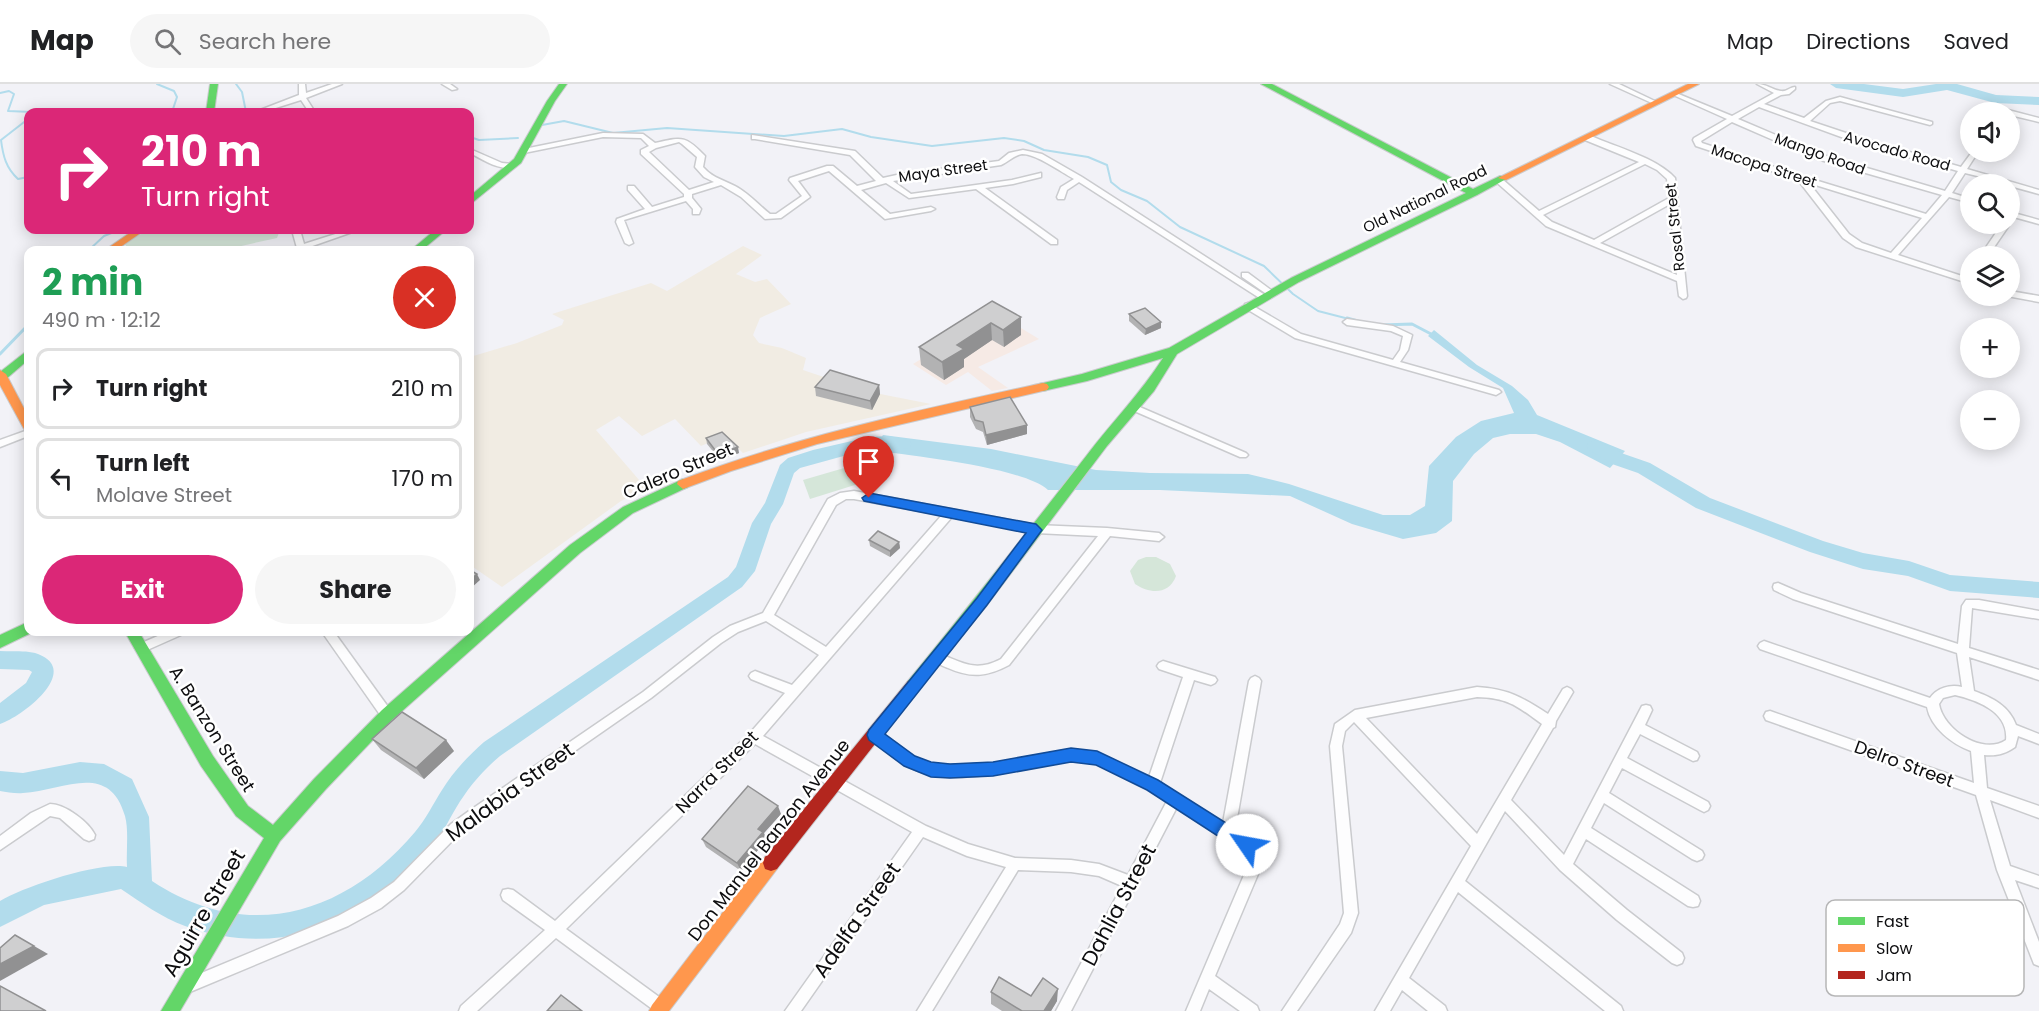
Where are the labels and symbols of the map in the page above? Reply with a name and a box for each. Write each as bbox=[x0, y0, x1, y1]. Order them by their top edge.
street label: Avocado Road bbox=[1841, 125, 1953, 176]
street label: Mango Road bbox=[1772, 127, 1869, 180]
street label: Macopa Street bbox=[1709, 139, 1820, 193]
street label: Maya Street bbox=[897, 154, 989, 187]
street label: Old National Road bbox=[1359, 159, 1490, 238]
street label: Rosal Street bbox=[1659, 182, 1690, 272]
street label: Calero Street bbox=[619, 436, 737, 505]
pin bbox=[843, 436, 894, 498]
street label: A. Banzon Street bbox=[164, 661, 261, 796]
street label: Narra Street bbox=[670, 725, 764, 819]
street label: Don Manuel Banzon Avenue bbox=[682, 733, 855, 946]
street label: Delro Street bbox=[1851, 734, 1957, 793]
street label: Malabia Street bbox=[440, 735, 580, 848]
position arrow bbox=[1215, 813, 1279, 877]
street label: Dahlia Street bbox=[1074, 839, 1163, 971]
street label: Aguirre Street bbox=[155, 844, 252, 982]
street label: Adelfa Street bbox=[806, 856, 907, 983]
legend bbox=[1826, 900, 2024, 996]
text: Fast bbox=[1876, 910, 1909, 933]
text: Slow bbox=[1876, 937, 1913, 960]
text: Jam bbox=[1876, 964, 1912, 987]

